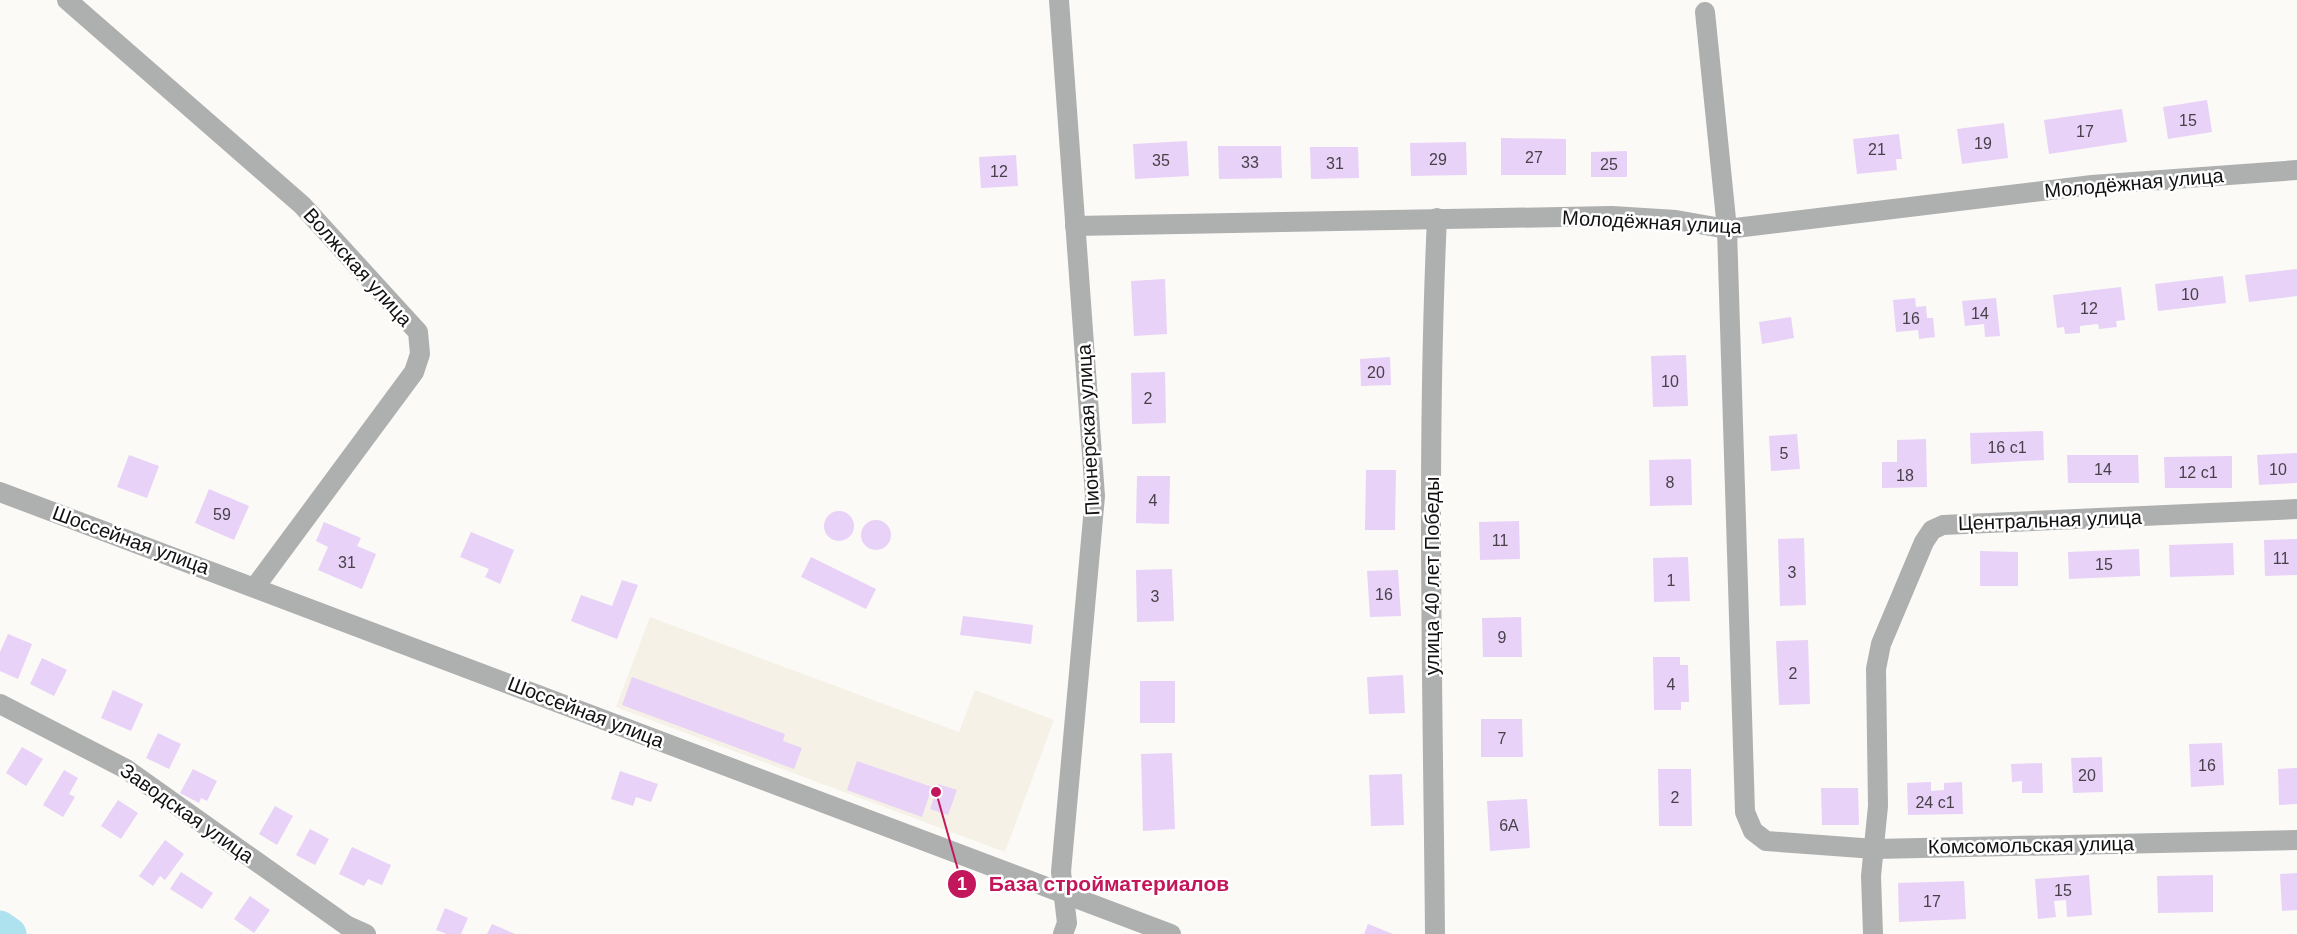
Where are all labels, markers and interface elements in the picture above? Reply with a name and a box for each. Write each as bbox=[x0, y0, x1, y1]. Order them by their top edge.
house number: 15 bbox=[2179, 112, 2197, 129]
house number: 17 bbox=[2076, 123, 2094, 140]
house number: 19 bbox=[1974, 135, 1992, 152]
house number: 21 bbox=[1868, 141, 1886, 158]
house number: 27 bbox=[1525, 149, 1543, 166]
house number: 29 bbox=[1429, 151, 1447, 168]
house number: 35 bbox=[1152, 152, 1170, 169]
house number: 33 bbox=[1241, 154, 1259, 171]
house number: 31 bbox=[1326, 155, 1344, 172]
house number: 25 bbox=[1600, 156, 1618, 173]
house number: 12 bbox=[990, 163, 1008, 180]
street label: Молодёжная улица bbox=[2043, 164, 2225, 202]
street label: Волжская улица bbox=[299, 204, 417, 331]
street label: Молодёжная улица bbox=[1562, 206, 1743, 238]
house number: 10 bbox=[2181, 286, 2199, 303]
house number: 12 bbox=[2080, 300, 2098, 317]
house number: 14 bbox=[1971, 305, 1989, 322]
house number: 16 bbox=[1902, 310, 1920, 327]
street label: Пионерская улица bbox=[1072, 343, 1103, 516]
house number: 20 bbox=[1367, 364, 1385, 381]
house number: 10 bbox=[1661, 373, 1679, 390]
house number: 2 bbox=[1144, 390, 1153, 407]
house number: 16 с1 bbox=[1987, 439, 2027, 456]
house number: 5 bbox=[1780, 445, 1789, 462]
house number: 14 bbox=[2094, 461, 2112, 478]
house number: 10 bbox=[2269, 461, 2287, 478]
house number: 12 с1 bbox=[2178, 464, 2218, 481]
house number: 18 bbox=[1896, 467, 1914, 484]
house number: 8 bbox=[1666, 474, 1675, 491]
street label: улица 40 лет Победы bbox=[1421, 477, 1443, 675]
house number: 4 bbox=[1149, 492, 1158, 509]
street label: Шоссейная улица bbox=[50, 501, 213, 579]
house number: 59 bbox=[213, 506, 231, 523]
street label: Центральная улица bbox=[1958, 506, 2143, 534]
house number: 11 bbox=[1492, 532, 1508, 549]
house number: 11 bbox=[2273, 550, 2289, 567]
house number: 31 bbox=[338, 554, 356, 571]
house number: 15 bbox=[2095, 556, 2113, 573]
house number: 3 bbox=[1788, 564, 1797, 581]
house number: 1 bbox=[1667, 572, 1676, 589]
house number: 16 bbox=[1375, 586, 1393, 603]
house number: 3 bbox=[1151, 588, 1160, 605]
house number: 9 bbox=[1498, 629, 1507, 646]
house number: 2 bbox=[1789, 665, 1798, 682]
street label: Шоссейная улица bbox=[505, 672, 668, 752]
house number: 4 bbox=[1667, 676, 1676, 693]
house number: 7 bbox=[1498, 730, 1507, 747]
house number: 16 bbox=[2198, 757, 2216, 774]
street label: Заводская улица bbox=[116, 759, 259, 868]
house number: 20 bbox=[2078, 767, 2096, 784]
house number: 2 bbox=[1671, 789, 1680, 806]
house number: 24 с1 bbox=[1915, 794, 1955, 811]
house number: 6А bbox=[1499, 817, 1519, 834]
street label: Комсомольская улица bbox=[1928, 832, 2135, 858]
callout: База стройматериалов bbox=[947, 864, 1241, 903]
text: База стройматериалов bbox=[989, 872, 1229, 895]
text: 1 bbox=[957, 874, 967, 894]
house number: 15 bbox=[2054, 882, 2072, 899]
house number: 17 bbox=[1923, 893, 1941, 910]

